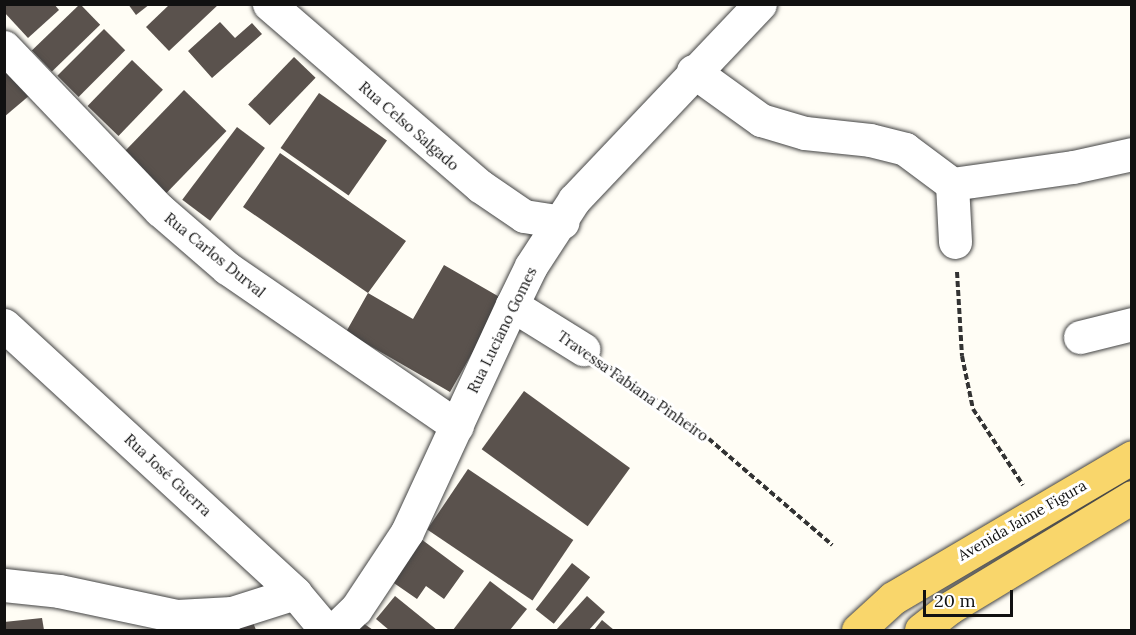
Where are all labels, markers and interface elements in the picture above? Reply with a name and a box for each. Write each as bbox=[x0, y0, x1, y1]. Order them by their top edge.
street label: Rua Celso Salgado bbox=[355, 78, 463, 174]
street label: Rua Carlos Durval bbox=[161, 209, 269, 301]
street label: Rua Luciano Gomes bbox=[464, 264, 540, 396]
street label: Travessa Fabiana Pinheiro bbox=[554, 327, 712, 445]
street label: Rua José Guerra bbox=[121, 430, 215, 520]
street label: Avenida Jaime Figura bbox=[955, 476, 1089, 564]
scale bar bbox=[926, 578, 1016, 616]
text: 20 m bbox=[934, 589, 976, 612]

